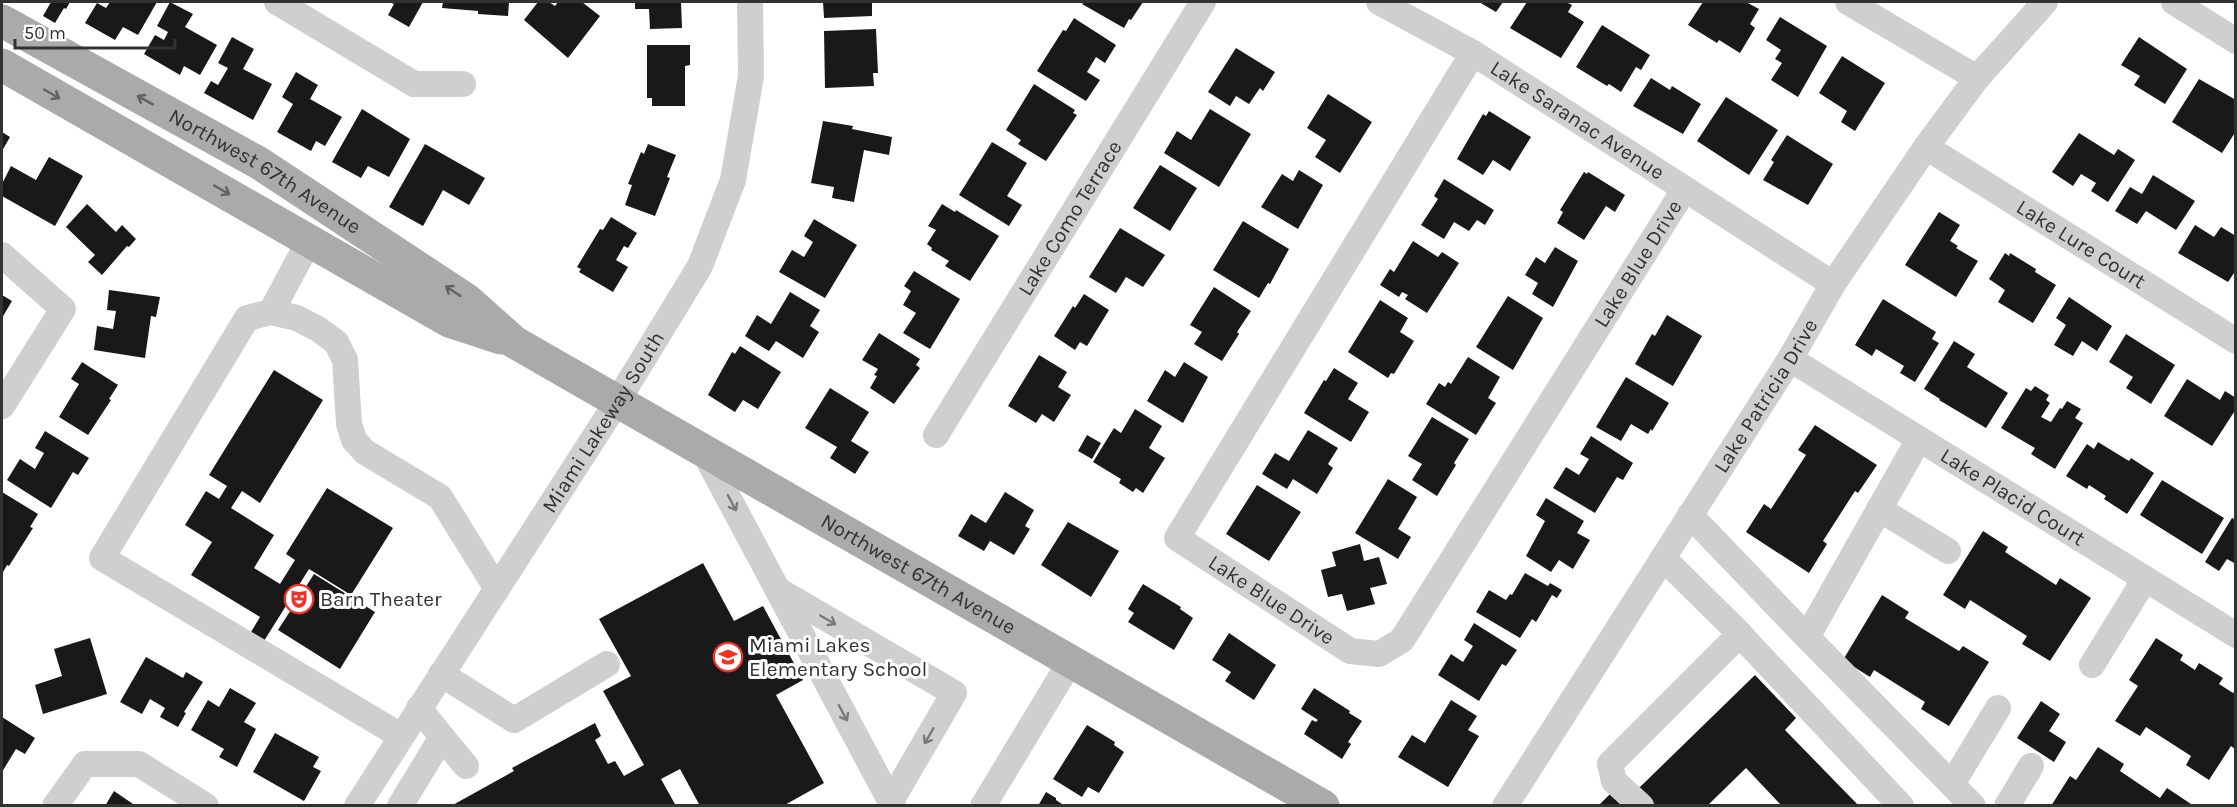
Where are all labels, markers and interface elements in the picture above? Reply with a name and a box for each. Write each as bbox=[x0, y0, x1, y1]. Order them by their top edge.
scale bar bbox=[15, 12, 176, 50]
text: 50 m bbox=[24, 22, 66, 44]
street label: Lake Saranac Avenue bbox=[1486, 55, 1669, 185]
one-way arrow bbox=[43, 89, 61, 100]
one-way arrow bbox=[137, 94, 154, 106]
street label: Northwest 67th Avenue bbox=[165, 104, 366, 239]
street label: Lake Como Terrace bbox=[1013, 136, 1127, 300]
one-way arrow bbox=[213, 185, 230, 197]
street label: Lake Lure Court bbox=[2012, 195, 2150, 293]
street label: Lake Blue Drive bbox=[1589, 196, 1687, 332]
one-way arrow bbox=[445, 285, 462, 297]
street label: Lake Patricia Drive bbox=[1709, 315, 1822, 477]
street label: Miami Lakeway South bbox=[537, 327, 669, 517]
street label: Lake Placid Court bbox=[1936, 443, 2089, 551]
one-way arrow bbox=[727, 494, 738, 512]
street label: Northwest 67th Avenue bbox=[817, 509, 1020, 639]
street label: Lake Blue Drive bbox=[1204, 550, 1339, 650]
theatre icon: Barn Theater bbox=[283, 583, 315, 615]
place label: Barn Theater bbox=[320, 587, 442, 611]
one-way arrow bbox=[819, 614, 836, 626]
place label: Miami Lakes Elementary School bbox=[749, 633, 927, 681]
school or university icon: Miami Lakes Elementary School bbox=[712, 641, 744, 673]
one-way arrow bbox=[838, 703, 849, 721]
one-way arrow bbox=[923, 726, 934, 744]

